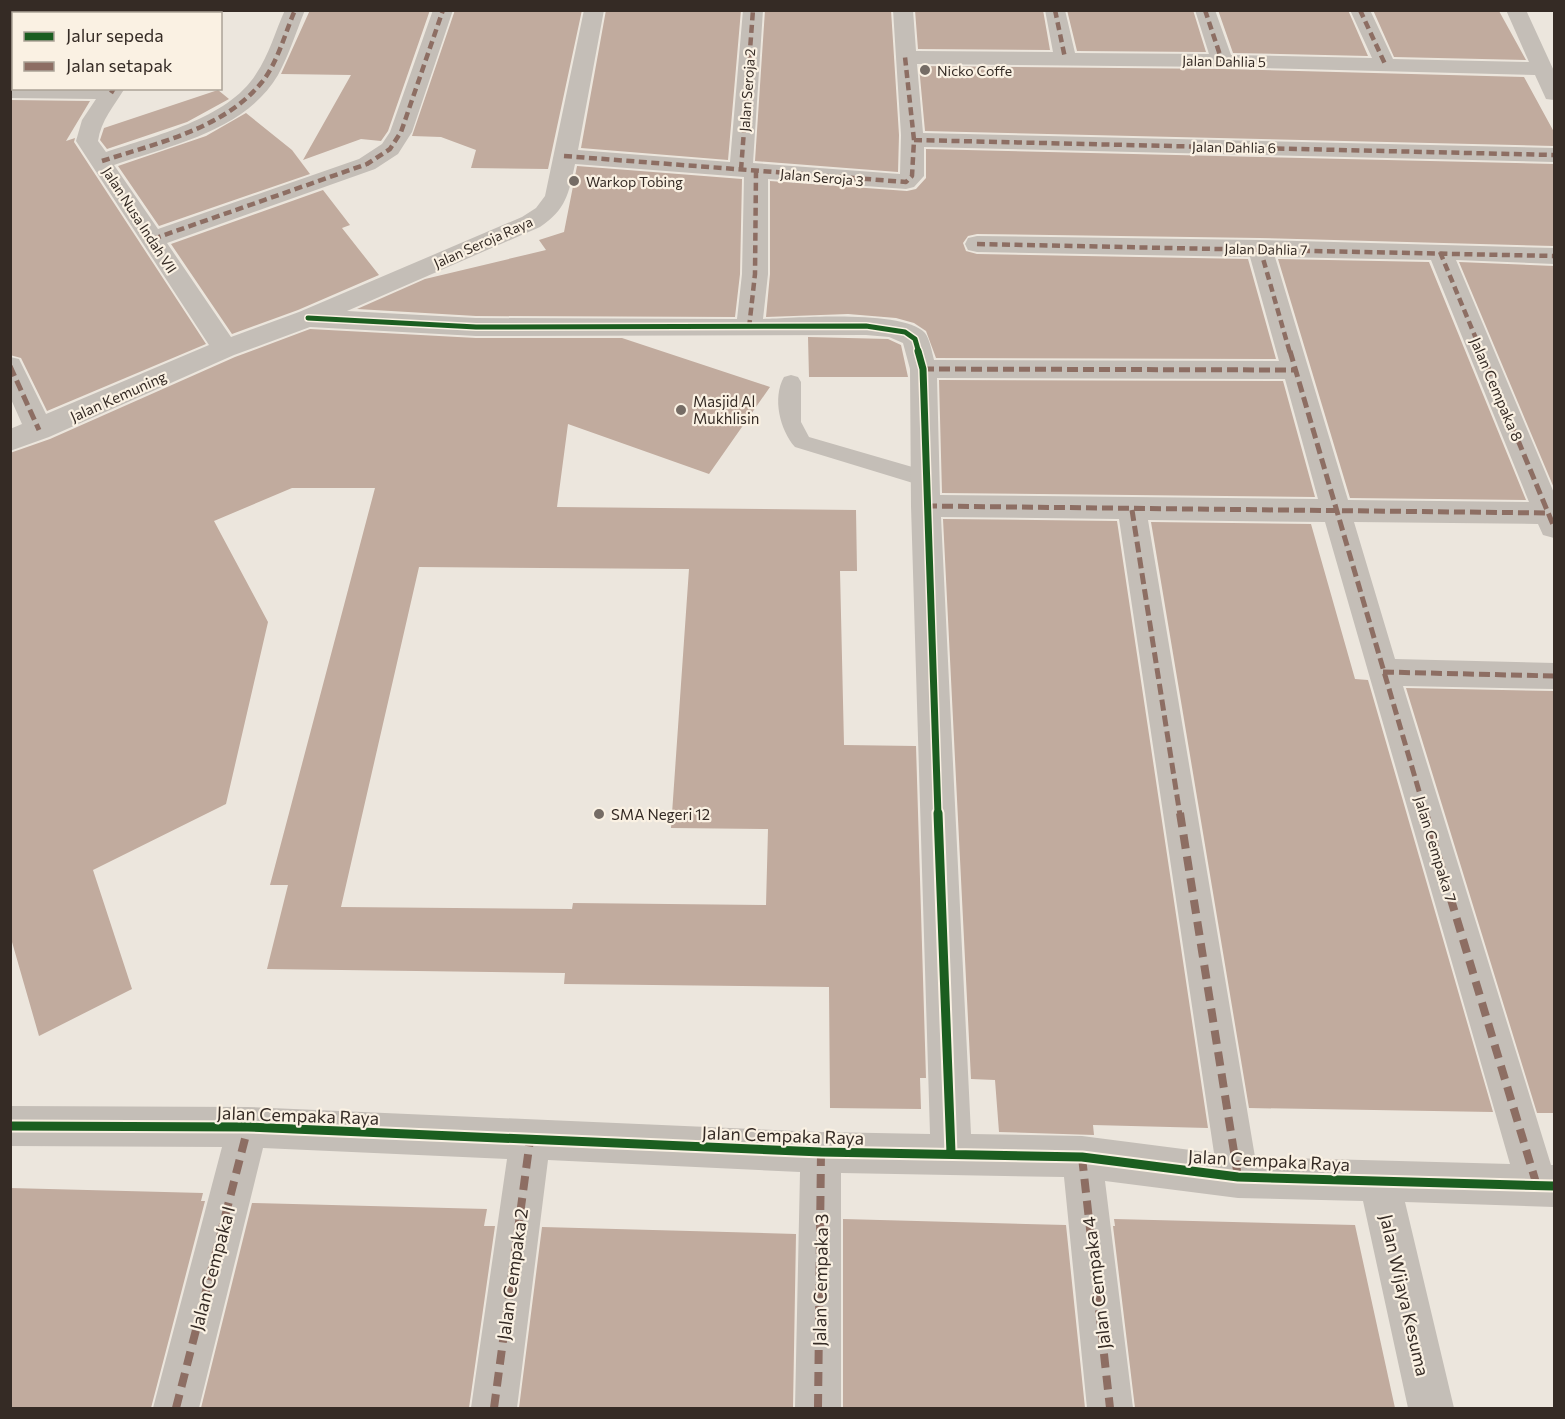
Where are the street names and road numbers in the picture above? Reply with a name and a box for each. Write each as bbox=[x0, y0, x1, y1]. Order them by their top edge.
street label: Jalan Seroja 2 bbox=[736, 47, 758, 132]
street label: Jalan Dahlia 5 bbox=[1182, 52, 1266, 70]
street label: Jalan Dahlia 6 bbox=[1192, 138, 1276, 156]
street label: Jalan Nusa Indah VII bbox=[99, 164, 181, 276]
street label: Jalan Seroja 3 bbox=[779, 165, 865, 189]
street label: Jalan Seroja Raya bbox=[431, 213, 535, 271]
street label: Jalan Dahlia 7 bbox=[1224, 240, 1308, 258]
street label: Jalan Cempaka 8 bbox=[1467, 334, 1527, 444]
street label: Jalan Kemuning bbox=[67, 367, 169, 425]
street label: Jalan Cempaka 7 bbox=[1411, 794, 1461, 904]
street label: Jalan Cempaka Raya bbox=[216, 1101, 380, 1129]
street label: Jalan Cempaka Raya bbox=[701, 1121, 865, 1149]
street label: Jalan Cempaka Raya bbox=[1187, 1145, 1351, 1175]
street label: Jalan Cempaka I bbox=[185, 1204, 239, 1332]
street label: Jalan Cempaka 2 bbox=[492, 1207, 532, 1341]
street label: Jalan Wijaya Kesuma bbox=[1376, 1212, 1434, 1378]
street label: Jalan Cempaka 3 bbox=[808, 1213, 832, 1347]
street label: Jalan Cempaka 4 bbox=[1077, 1215, 1115, 1351]

